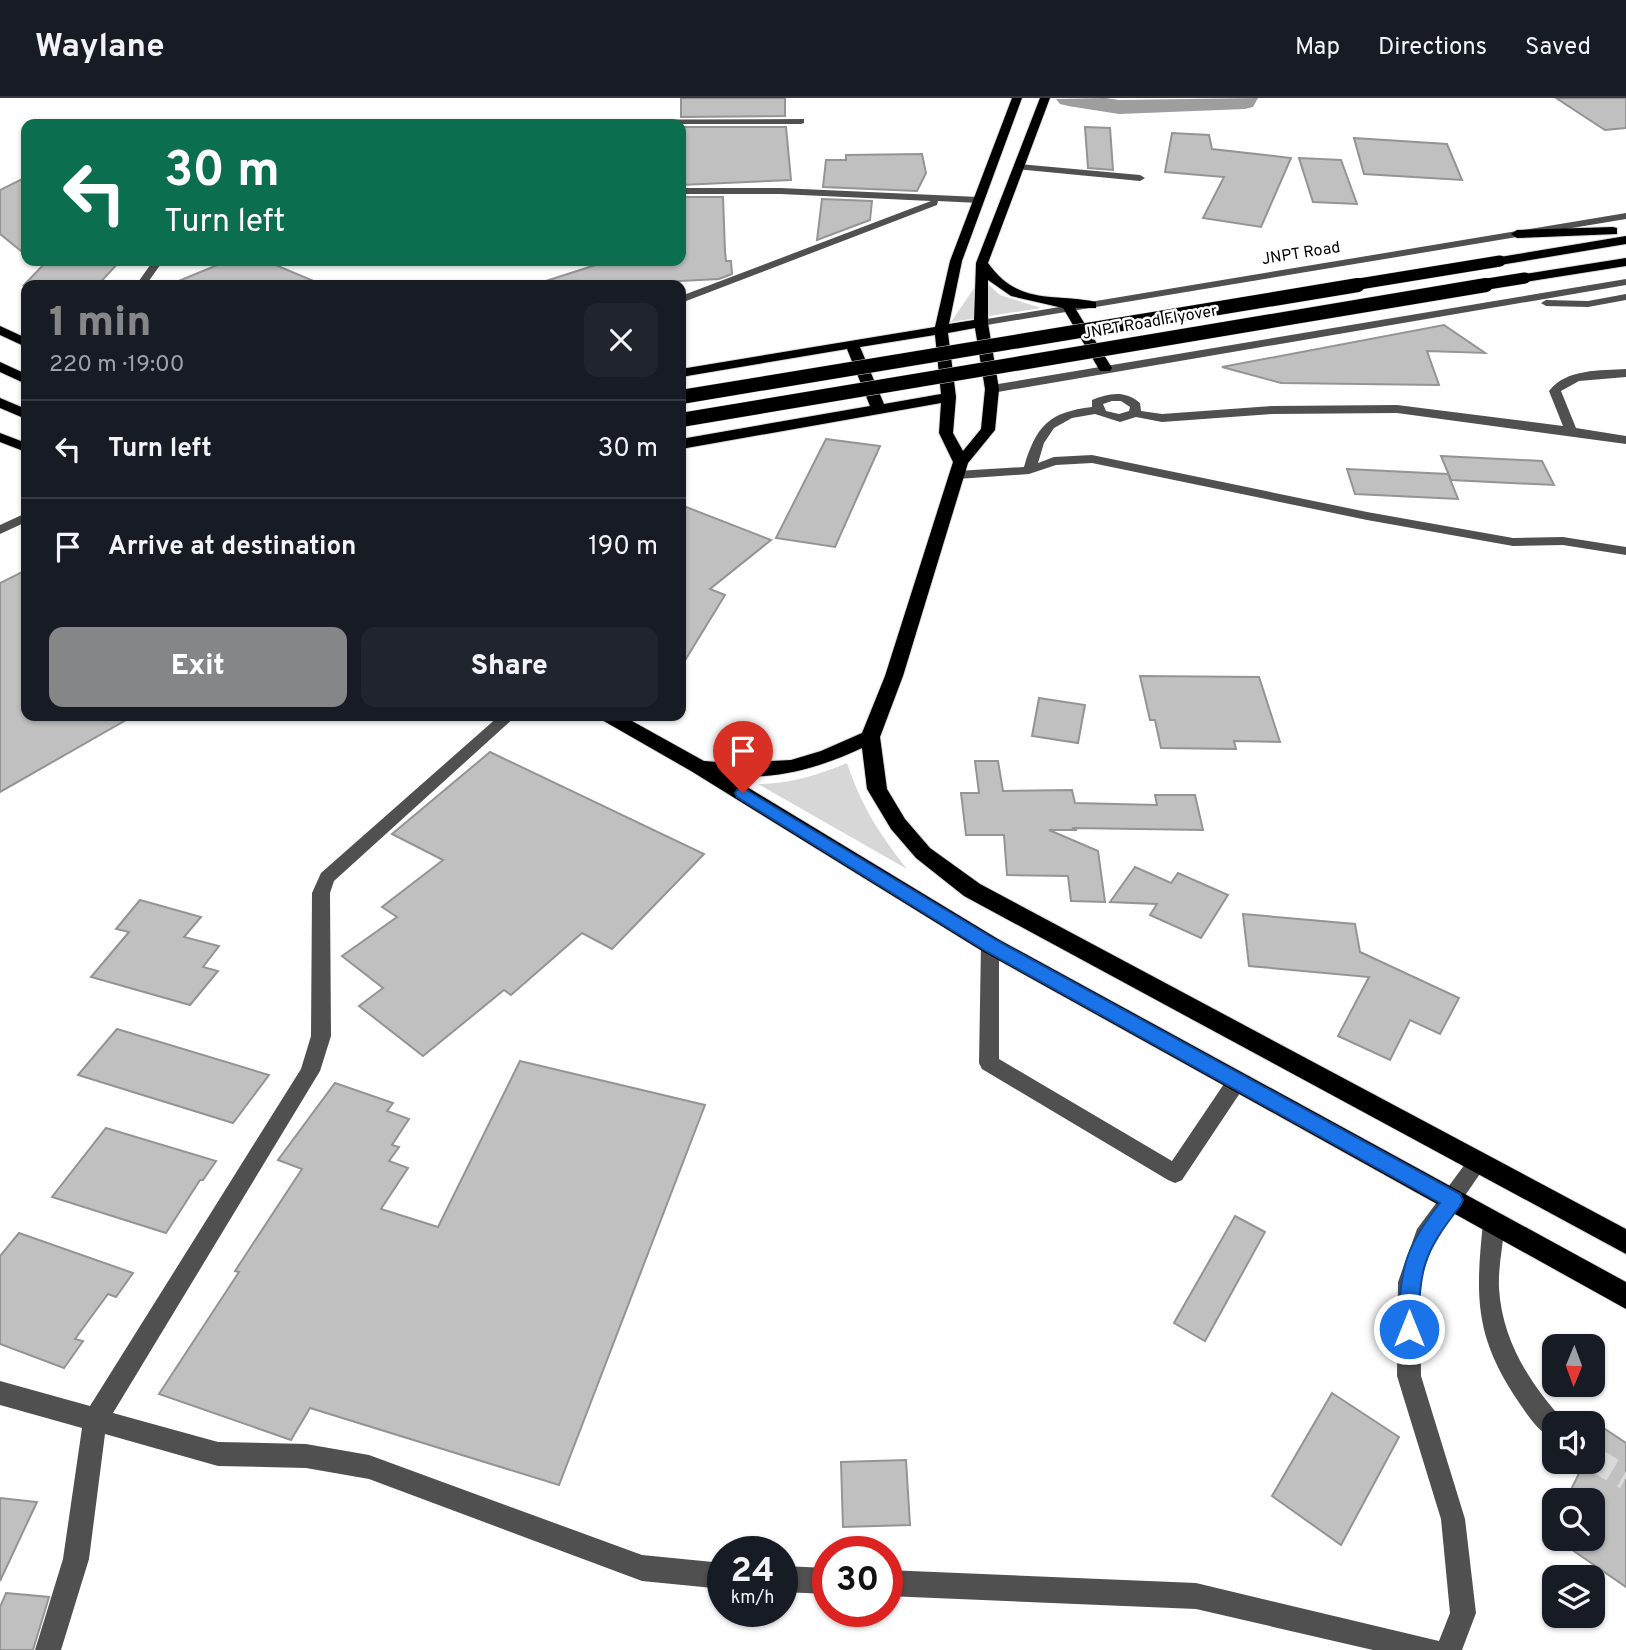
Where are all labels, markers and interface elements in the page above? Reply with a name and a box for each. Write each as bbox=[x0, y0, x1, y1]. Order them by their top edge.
text: Waylane bbox=[35, 27, 165, 69]
text: Map bbox=[1295, 33, 1340, 63]
text: Directions bbox=[1378, 33, 1487, 63]
text: Saved bbox=[1525, 33, 1591, 63]
text: 30 m bbox=[164, 142, 280, 204]
icon: left bbox=[49, 147, 140, 238]
text: Turn left bbox=[164, 203, 285, 243]
street label: JNPT Road bbox=[1260, 238, 1342, 270]
text: 1 min bbox=[49, 298, 152, 351]
street label: JNPT Road Flyover bbox=[1081, 301, 1219, 345]
button: close bbox=[584, 303, 658, 377]
text: 220 m · 19:00 bbox=[49, 351, 184, 380]
icon: left bbox=[49, 430, 87, 468]
text: Turn left bbox=[108, 433, 212, 466]
text: 30 m bbox=[598, 433, 658, 466]
icon: arrive bbox=[49, 528, 87, 566]
text: Arrive at destination bbox=[108, 531, 356, 564]
text: 190 m bbox=[588, 531, 658, 564]
button: Exit bbox=[49, 627, 347, 707]
button: Share bbox=[361, 627, 658, 707]
pin bbox=[713, 721, 773, 793]
icon: arrive bbox=[724, 732, 762, 770]
position arrow bbox=[1372, 1292, 1446, 1366]
north arrow bbox=[1542, 1334, 1605, 1396]
map controls bbox=[1542, 1334, 1605, 1628]
button: sound bbox=[1542, 1411, 1605, 1474]
button: search bbox=[1542, 1488, 1605, 1551]
speed limit sign: 30 bbox=[812, 1536, 903, 1627]
text: 24 bbox=[731, 1550, 774, 1594]
button: layers bbox=[1542, 1565, 1605, 1628]
text: km/h bbox=[731, 1587, 774, 1610]

